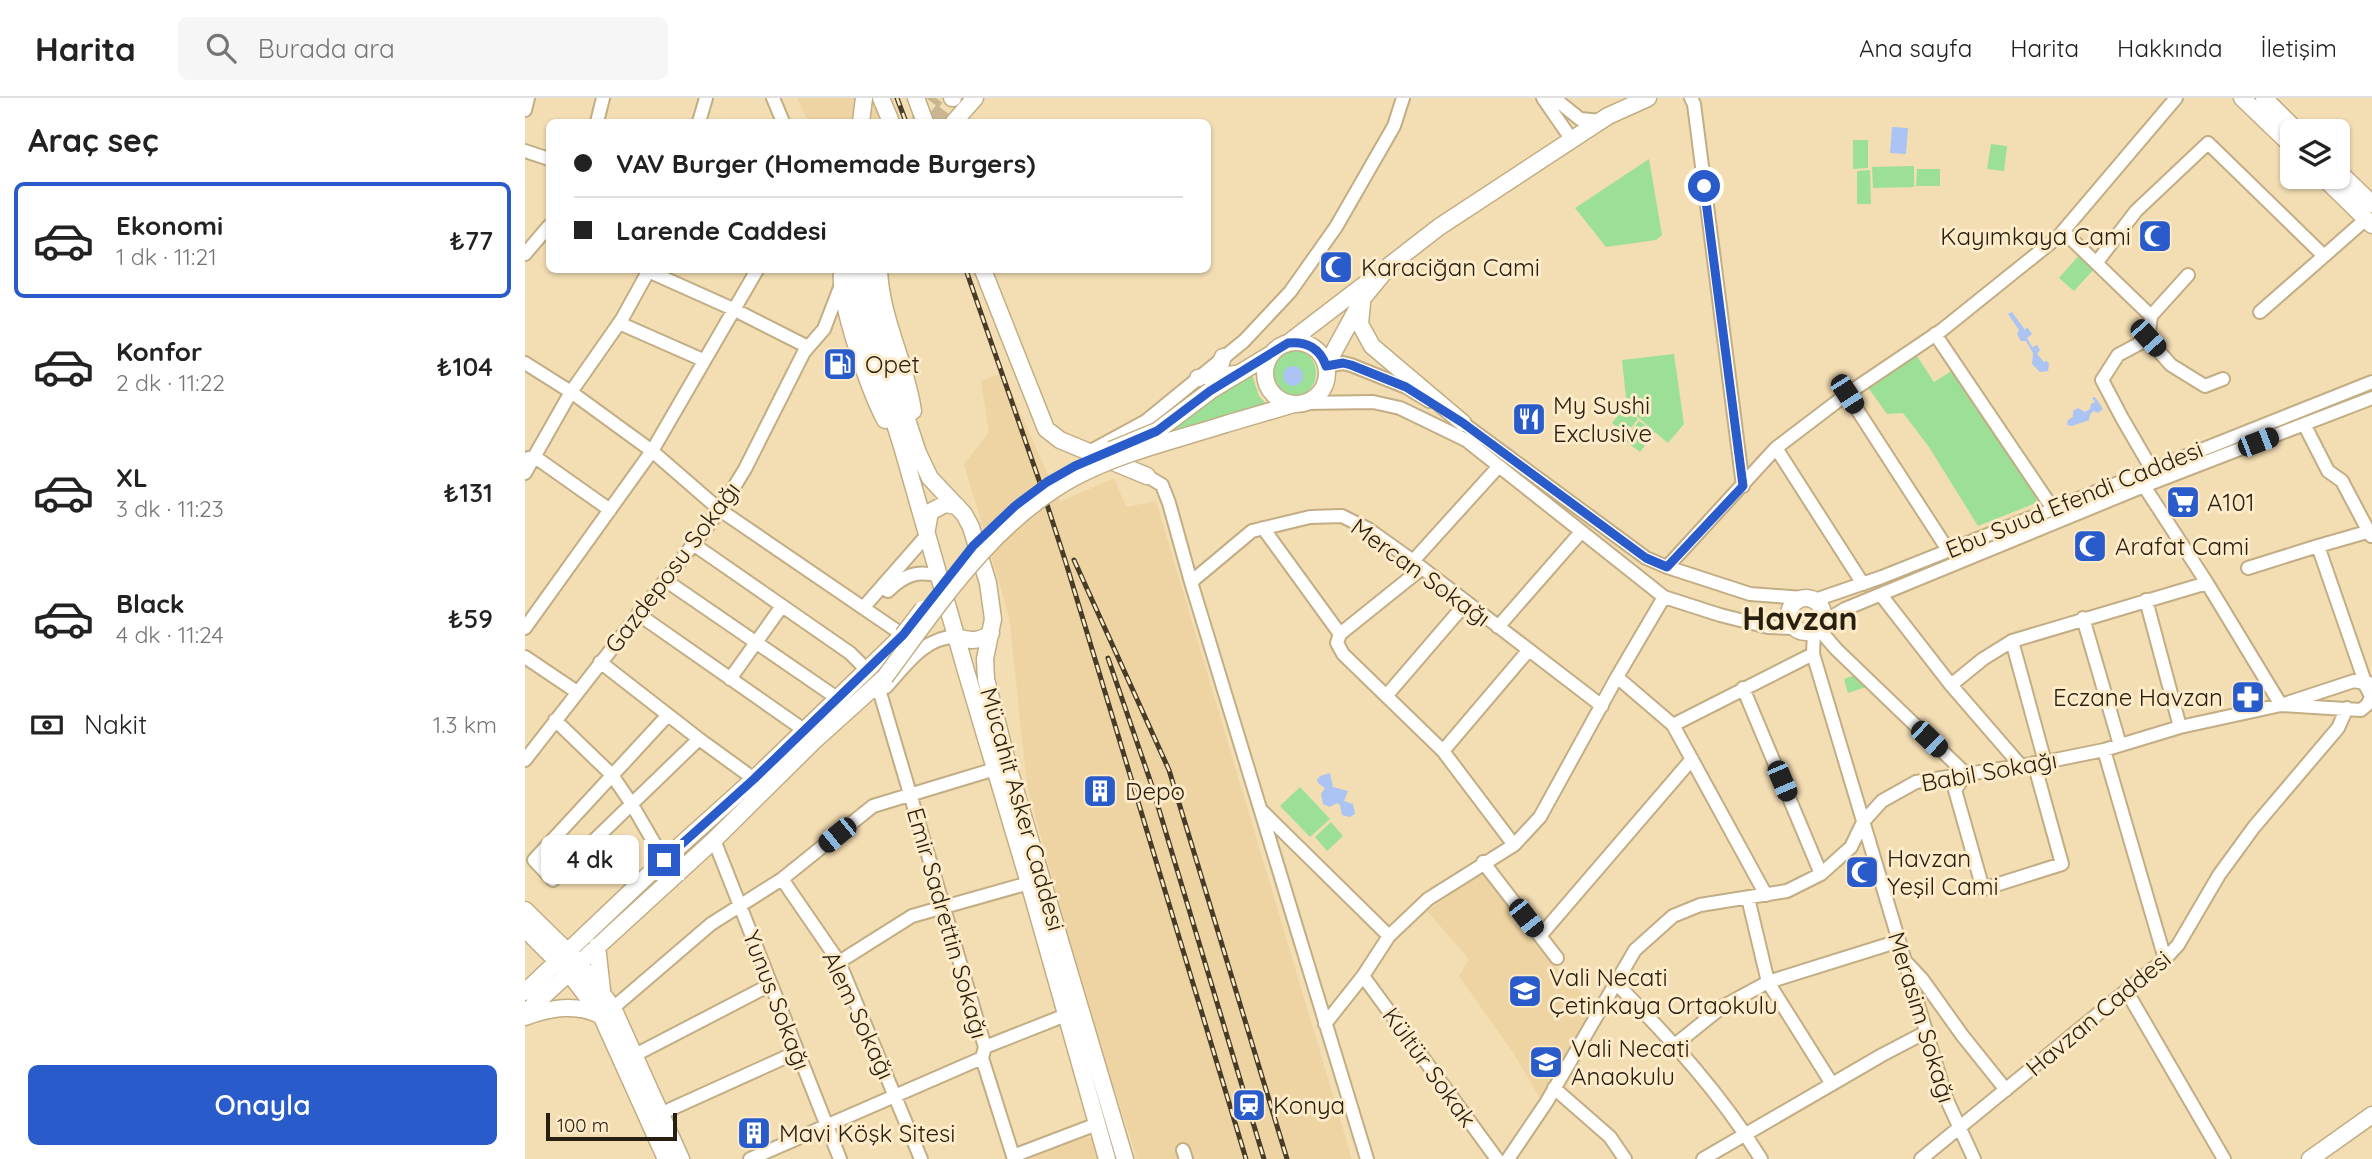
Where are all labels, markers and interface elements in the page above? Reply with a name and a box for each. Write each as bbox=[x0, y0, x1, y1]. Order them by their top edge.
search box bbox=[178, 17, 668, 80]
text: Harita bbox=[35, 28, 136, 69]
icon: search bbox=[202, 29, 240, 67]
text: Burada ara bbox=[258, 32, 395, 65]
text: Ana sayfa bbox=[1859, 33, 1972, 63]
text: Harita bbox=[2010, 33, 2079, 63]
text: Hakkında bbox=[2117, 33, 2223, 63]
text: İletişim bbox=[2261, 33, 2337, 63]
map controls bbox=[2280, 119, 2350, 189]
button: layers bbox=[2280, 119, 2350, 189]
text: Araç seç bbox=[28, 120, 159, 160]
text: VAV Burger (Homemade Burgers) bbox=[616, 147, 1035, 180]
route start bbox=[1688, 170, 1720, 202]
icon: car bbox=[32, 209, 95, 272]
text: Ekonomi bbox=[116, 209, 223, 242]
text: Larende Caddesi bbox=[616, 214, 827, 247]
mosque icon: Kayımkaya Cami bbox=[2136, 217, 2174, 255]
place label: Kayımkaya Cami bbox=[1940, 221, 2131, 251]
text: ₺77 bbox=[449, 224, 493, 257]
text: 1 dk · 11:21 bbox=[116, 242, 217, 271]
mosque icon: Karaciğan Cami bbox=[1317, 248, 1355, 286]
place label: Karaciğan Cami bbox=[1361, 252, 1540, 282]
car bbox=[2127, 315, 2170, 361]
icon: car bbox=[32, 335, 95, 398]
text: Konfor bbox=[116, 335, 202, 368]
fuel station icon: Opet bbox=[821, 345, 859, 383]
place label: Opet bbox=[865, 349, 920, 379]
text: ₺104 bbox=[437, 350, 493, 383]
text: 2 dk · 11:22 bbox=[116, 368, 225, 397]
car bbox=[1827, 371, 1868, 417]
place label: My Sushi Exclusive bbox=[1553, 390, 1652, 448]
restaurant icon: My Sushi Exclusive bbox=[1510, 400, 1548, 438]
car bbox=[2235, 425, 2282, 459]
street label: Ebu Suud Efendi Caddesi bbox=[1941, 434, 2207, 564]
icon: car bbox=[32, 461, 95, 524]
text: XL bbox=[116, 461, 148, 494]
street label: Gazdeposu Sokağı bbox=[598, 475, 746, 659]
text: ₺131 bbox=[443, 476, 493, 509]
supermarket icon: A101 bbox=[2164, 483, 2202, 521]
place label: A101 bbox=[2207, 487, 2255, 517]
text: 3 dk · 11:23 bbox=[116, 494, 224, 523]
street label: Mercan Sokağı bbox=[1345, 511, 1497, 633]
mosque icon: Arafat Cami bbox=[2071, 527, 2109, 565]
place label: Arafat Cami bbox=[2115, 531, 2249, 561]
icon: car bbox=[32, 587, 95, 650]
text: Black bbox=[116, 587, 185, 620]
district label: Havzan bbox=[1742, 598, 1858, 638]
text: ₺59 bbox=[448, 602, 493, 635]
text: 4 dk · 11:24 bbox=[116, 620, 224, 649]
pharmacy icon: Eczane Havzan bbox=[2229, 678, 2267, 716]
place label: Eczane Havzan bbox=[2053, 682, 2223, 712]
street label: Mücahit Asker Caddesi bbox=[974, 684, 1072, 934]
icon: cash bbox=[28, 706, 66, 744]
text: Nakit bbox=[84, 708, 147, 741]
text: 1.3 km bbox=[433, 710, 497, 739]
car bbox=[1907, 717, 1952, 761]
street label: Babil Sokağı bbox=[1919, 744, 2059, 798]
car bbox=[1765, 758, 1800, 804]
building icon: Depo bbox=[1081, 772, 1119, 810]
place label: Depo bbox=[1125, 776, 1185, 806]
street label: Emir Sadrettin Sokağı bbox=[901, 804, 995, 1042]
car bbox=[815, 814, 860, 856]
callout: 4 dk bbox=[542, 836, 639, 884]
place label: Havzan Yeşil Cami bbox=[1887, 843, 1999, 901]
route end bbox=[648, 844, 680, 876]
text: 4 dk bbox=[567, 845, 613, 874]
mosque icon: Havzan Yeşil Cami bbox=[1843, 853, 1881, 891]
car bbox=[1505, 895, 1548, 941]
street label: Yunus Sokağı bbox=[737, 926, 817, 1074]
street label: Merasim Sokağı bbox=[1882, 928, 1962, 1106]
street label: Havzan Caddesi bbox=[2019, 944, 2177, 1082]
street label: Alem Sokağı bbox=[816, 946, 902, 1084]
place label: Vali Necati Çetinkaya Ortaokulu bbox=[1549, 962, 1778, 1020]
school or university icon: Vali Necati Çetinkaya Ortaokulu bbox=[1506, 972, 1544, 1010]
street label: Kültür Sokak bbox=[1377, 1001, 1483, 1133]
place label: Vali Necati Anaokulu bbox=[1571, 1033, 1690, 1091]
school or university icon: Vali Necati Anaokulu bbox=[1527, 1043, 1565, 1081]
button: Onayla bbox=[28, 1065, 497, 1145]
station icon: Konya bbox=[1230, 1086, 1268, 1124]
place label: Konya bbox=[1273, 1090, 1345, 1120]
scale bar bbox=[546, 1110, 677, 1142]
text: 100 m bbox=[557, 1113, 609, 1137]
building icon: Mavi Köşk Sitesi bbox=[735, 1114, 773, 1152]
place label: Mavi Köşk Sitesi bbox=[779, 1118, 955, 1148]

